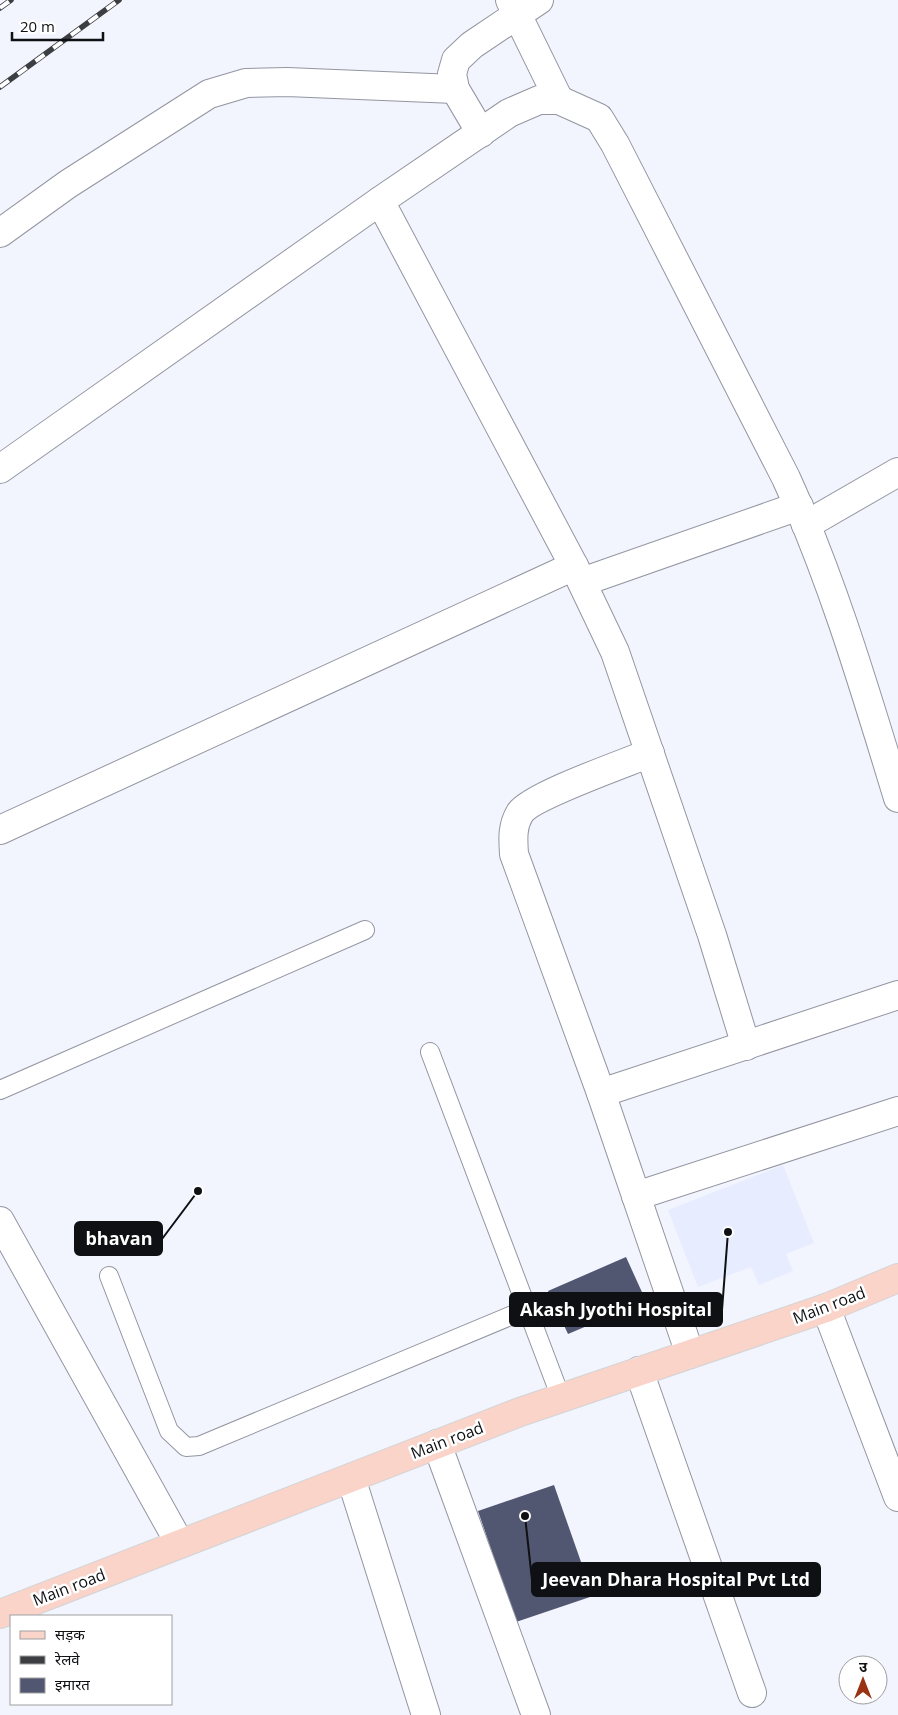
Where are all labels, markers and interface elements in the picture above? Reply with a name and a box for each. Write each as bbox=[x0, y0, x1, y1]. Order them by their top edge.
scale bar bbox=[12, 10, 104, 42]
text: 20 m bbox=[20, 16, 55, 36]
callout: bhavan bbox=[75, 1222, 162, 1255]
text: bhavan bbox=[85, 1226, 153, 1250]
street label: Main road bbox=[790, 1281, 868, 1329]
callout: Akash Jyothi Hospital bbox=[510, 1293, 722, 1326]
text: Akash Jyothi Hospital bbox=[520, 1297, 712, 1321]
street label: Main road bbox=[408, 1416, 486, 1464]
street label: Main road bbox=[30, 1563, 108, 1611]
callout: Jeevan Dhara Hospital Pvt Ltd bbox=[532, 1563, 820, 1596]
text: Jeevan Dhara Hospital Pvt Ltd bbox=[540, 1567, 810, 1591]
legend bbox=[10, 1615, 172, 1705]
text: सड़क bbox=[55, 1624, 85, 1644]
text: रेलवे bbox=[54, 1649, 80, 1669]
north arrow bbox=[838, 1655, 888, 1705]
text: उ bbox=[859, 1657, 868, 1676]
text: इमारत bbox=[55, 1674, 90, 1694]

